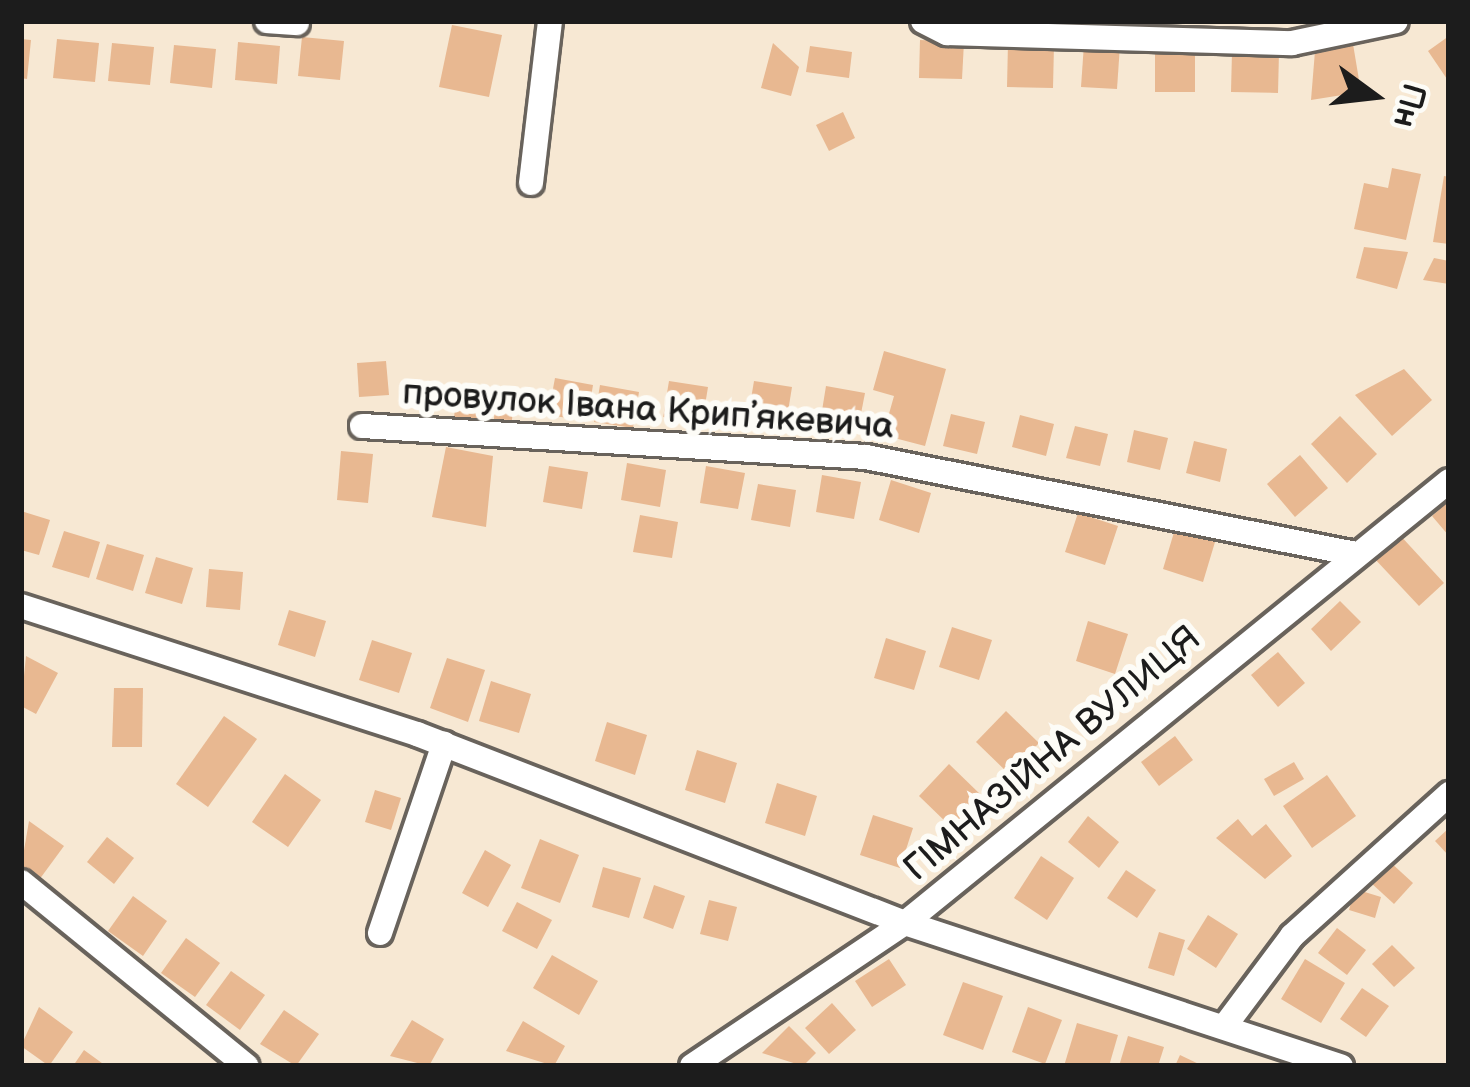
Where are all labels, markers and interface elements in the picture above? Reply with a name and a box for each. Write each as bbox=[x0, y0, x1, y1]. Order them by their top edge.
north arrow bbox=[1314, 36, 1434, 156]
text: Пн bbox=[1384, 79, 1434, 132]
street label: провулок Івана Крипʼякевича bbox=[401, 371, 895, 449]
street label: ГІМНАЗІЙНА ВУЛИЦЯ bbox=[896, 617, 1210, 891]

